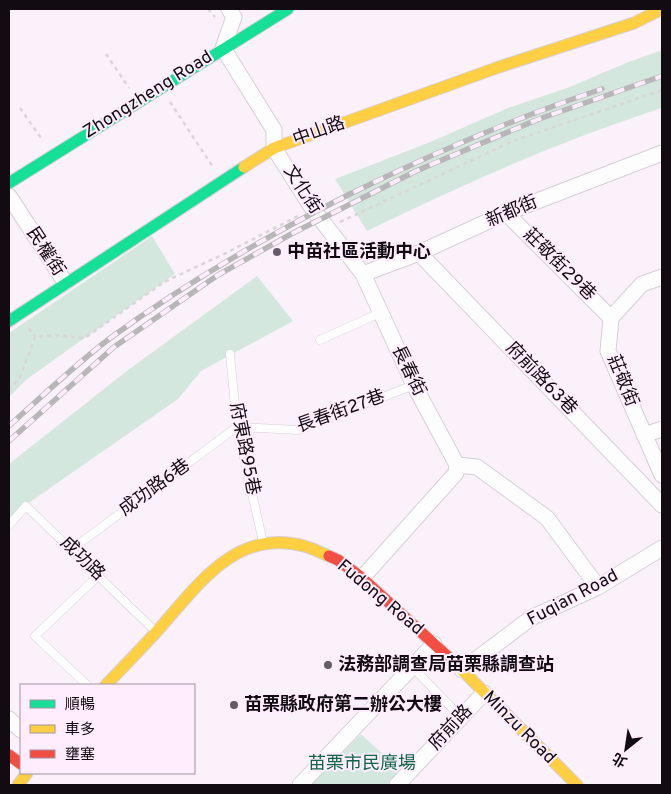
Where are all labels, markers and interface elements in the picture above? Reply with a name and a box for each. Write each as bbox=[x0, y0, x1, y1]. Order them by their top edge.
street label: Zhongzheng Road bbox=[79, 46, 217, 144]
street label: 中山路 bbox=[290, 112, 348, 152]
street label: 文化街 bbox=[278, 161, 326, 219]
street label: 新都街 bbox=[483, 191, 541, 233]
street label: 民權街 bbox=[21, 223, 69, 281]
street label: 莊敬街29巷 bbox=[518, 224, 600, 306]
place label: 中苗社區活動中心 bbox=[287, 241, 431, 264]
marker: 中苗社區活動中心 bbox=[271, 246, 283, 258]
street label: 府前路63巷 bbox=[500, 337, 582, 421]
street label: 長春街 bbox=[386, 342, 430, 400]
street label: 莊敬街 bbox=[601, 352, 643, 410]
street label: 長春街27巷 bbox=[294, 385, 388, 439]
street label: 府東路95巷 bbox=[224, 401, 264, 497]
street label: 成功路6巷 bbox=[115, 454, 195, 522]
street label: 成功路 bbox=[55, 532, 109, 586]
street label: Fudong Road bbox=[332, 555, 428, 641]
street label: Fuqian Road bbox=[523, 564, 623, 632]
place label: 法務部調查局苗栗縣調查站 bbox=[338, 654, 554, 677]
marker: 法務部調查局苗栗縣調查站 bbox=[322, 659, 334, 671]
legend bbox=[20, 684, 195, 774]
street label: Minzu Road bbox=[478, 687, 560, 769]
place label: 苗栗縣政府第二辦公大樓 bbox=[244, 693, 442, 717]
text: 順暢 bbox=[65, 696, 95, 715]
marker: 苗栗縣政府第二辦公大樓 bbox=[228, 699, 240, 711]
street label: 府前路 bbox=[424, 700, 478, 756]
text: 車多 bbox=[65, 721, 95, 740]
north arrow bbox=[601, 724, 651, 774]
text: 壅塞 bbox=[65, 746, 95, 765]
text: 北 bbox=[610, 748, 631, 770]
park label: 苗栗市民廣場 bbox=[308, 753, 416, 776]

